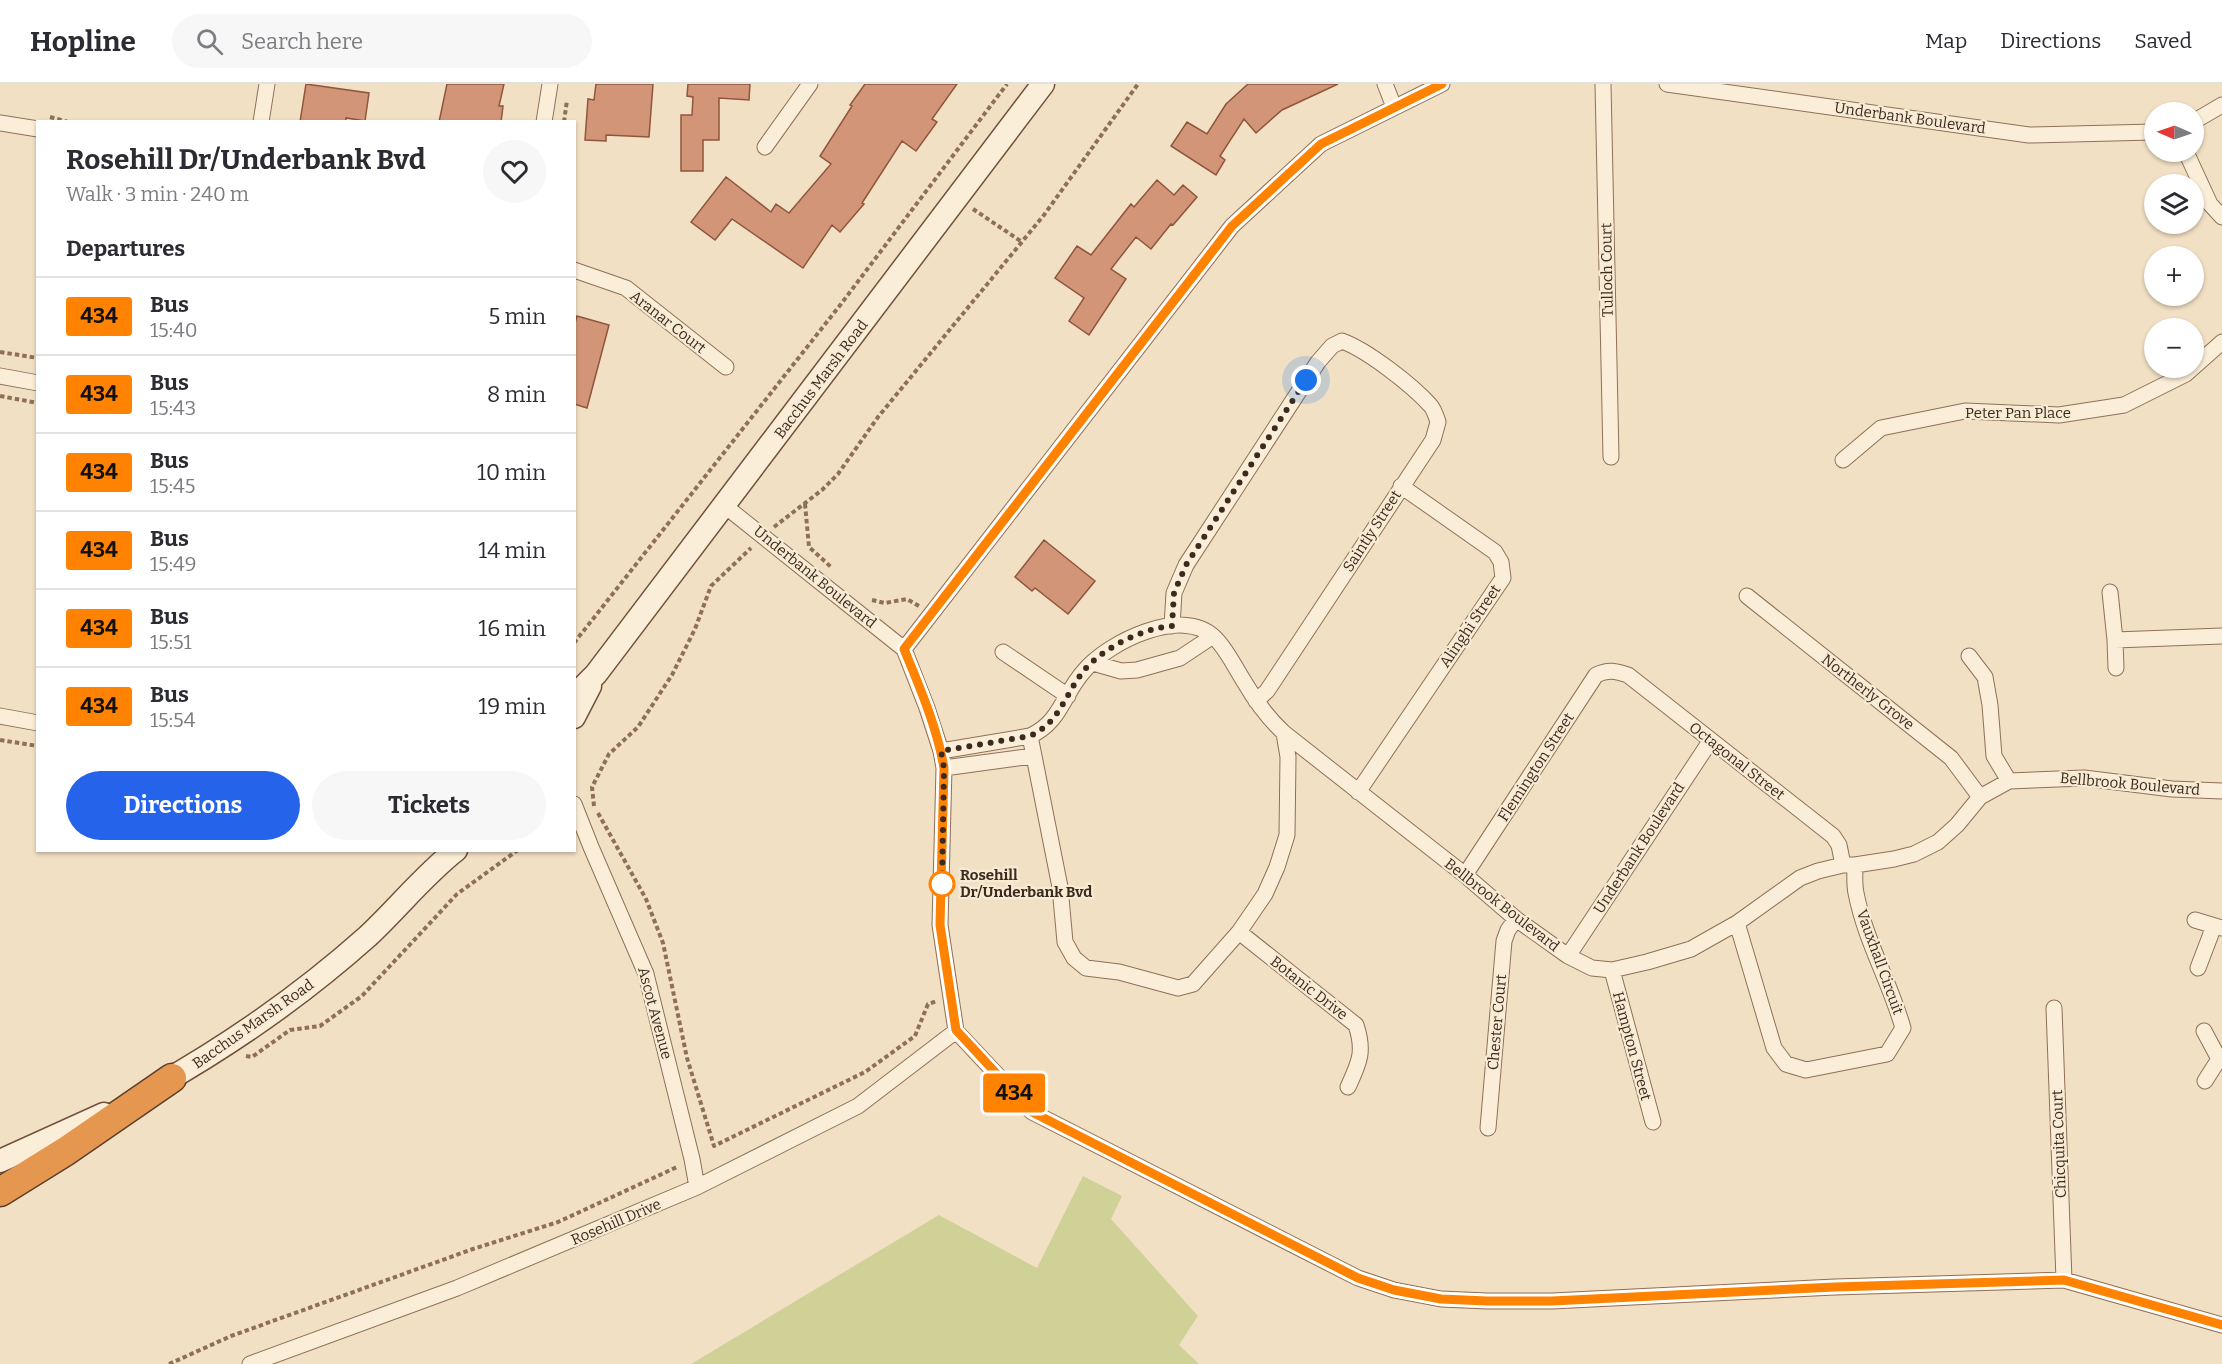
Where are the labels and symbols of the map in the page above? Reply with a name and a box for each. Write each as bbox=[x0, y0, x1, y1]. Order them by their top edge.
street label: Underbank Boulevard bbox=[1833, 98, 1987, 138]
north arrow bbox=[2144, 102, 2204, 162]
street label: Tulloch Court bbox=[1597, 222, 1617, 317]
street label: Aranar Court bbox=[626, 287, 710, 358]
street label: Bacchus Marsh Road bbox=[771, 316, 871, 442]
your location bbox=[1291, 365, 1321, 395]
street label: Peter Pan Place bbox=[1965, 404, 2071, 422]
street label: Saintly Street bbox=[1339, 486, 1405, 575]
street label: Underbank Boulevard bbox=[750, 522, 880, 632]
street label: Alinghi Street bbox=[1436, 581, 1505, 671]
street label: Northerly Grove bbox=[1818, 650, 1918, 734]
street label: Flemington Street bbox=[1494, 709, 1578, 825]
street label: Octagonal Street bbox=[1686, 718, 1789, 804]
street label: Bellbrook Boulevard bbox=[2059, 769, 2201, 799]
street label: Underbank Boulevard bbox=[1590, 779, 1688, 917]
street label: Bellbrook Boulevard bbox=[1441, 855, 1563, 955]
place label: Rosehill Dr/Underbank Bvd bbox=[960, 866, 1092, 901]
marker: Rosehill Dr/Underbank Bvd bbox=[929, 871, 955, 897]
street label: Vauxhall Circuit bbox=[1853, 907, 1908, 1017]
street label: Botanic Drive bbox=[1267, 952, 1351, 1024]
street label: Ascot Avenue bbox=[634, 965, 676, 1061]
street label: Chester Court bbox=[1484, 973, 1510, 1071]
street label: Bacchus Marsh Road bbox=[189, 975, 317, 1073]
street label: Hampton Street bbox=[1609, 990, 1655, 1103]
line badge: 434 bbox=[980, 1074, 1048, 1112]
street label: Chicquita Court bbox=[2048, 1089, 2070, 1199]
street label: Rosehill Drive bbox=[568, 1195, 664, 1249]

